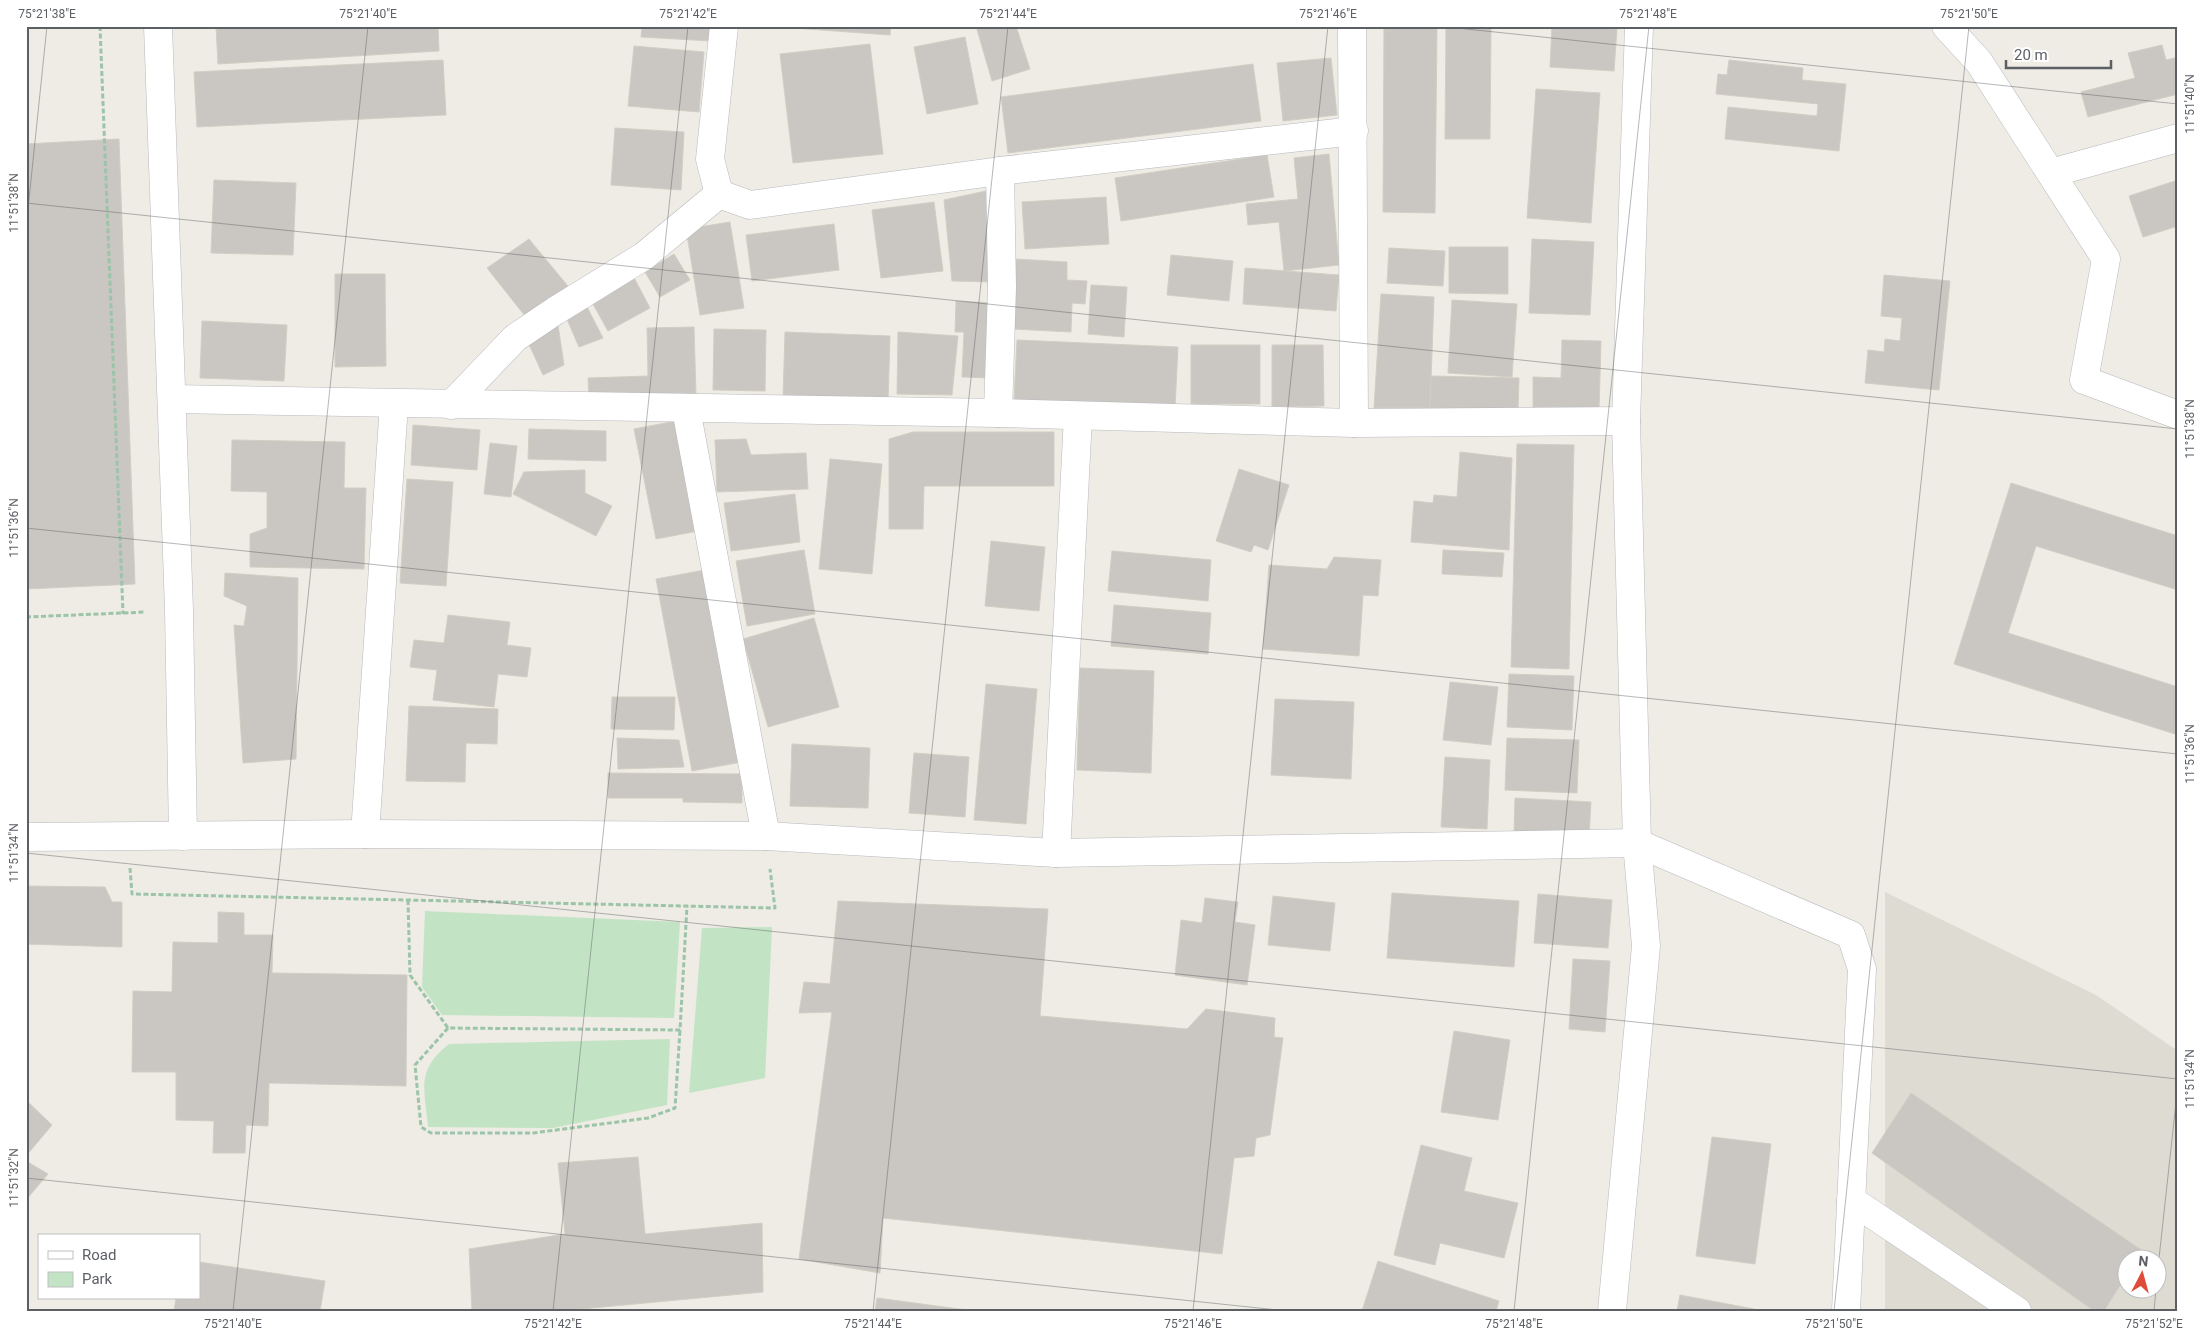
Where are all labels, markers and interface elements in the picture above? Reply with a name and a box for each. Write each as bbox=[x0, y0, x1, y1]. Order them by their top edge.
text: 75°21'38"E bbox=[18, 7, 76, 21]
text: 75°21'40"E bbox=[339, 7, 397, 21]
text: 75°21'42"E bbox=[659, 7, 717, 21]
text: 75°21'44"E bbox=[979, 7, 1037, 21]
text: 75°21'46"E bbox=[1299, 7, 1357, 21]
text: 75°21'48"E bbox=[1619, 7, 1677, 21]
text: 75°21'50"E bbox=[1940, 7, 1998, 21]
scale bar bbox=[2006, 38, 2112, 70]
text: 20 m bbox=[2014, 46, 2048, 64]
text: 11°51'40"N bbox=[2183, 74, 2197, 134]
text: 11°51'38"N bbox=[7, 173, 21, 233]
text: 11°51'38"N bbox=[2183, 399, 2197, 459]
text: 11°51'36"N bbox=[7, 498, 21, 558]
text: 11°51'36"N bbox=[2183, 724, 2197, 784]
text: 11°51'34"N bbox=[7, 823, 21, 883]
text: 11°51'34"N bbox=[2183, 1049, 2197, 1109]
text: 11°51'32"N bbox=[7, 1148, 21, 1208]
legend bbox=[38, 1234, 200, 1300]
text: Road bbox=[82, 1246, 116, 1264]
north arrow bbox=[2116, 1250, 2166, 1300]
text: N bbox=[2138, 1253, 2149, 1270]
text: Park bbox=[82, 1270, 113, 1288]
text: 75°21'40"E bbox=[204, 1317, 262, 1331]
text: 75°21'42"E bbox=[524, 1317, 582, 1331]
text: 75°21'44"E bbox=[844, 1317, 902, 1331]
text: 75°21'46"E bbox=[1164, 1317, 1222, 1331]
text: 75°21'48"E bbox=[1485, 1317, 1543, 1331]
text: 75°21'50"E bbox=[1805, 1317, 1863, 1331]
text: 75°21'52"E bbox=[2125, 1317, 2183, 1331]

